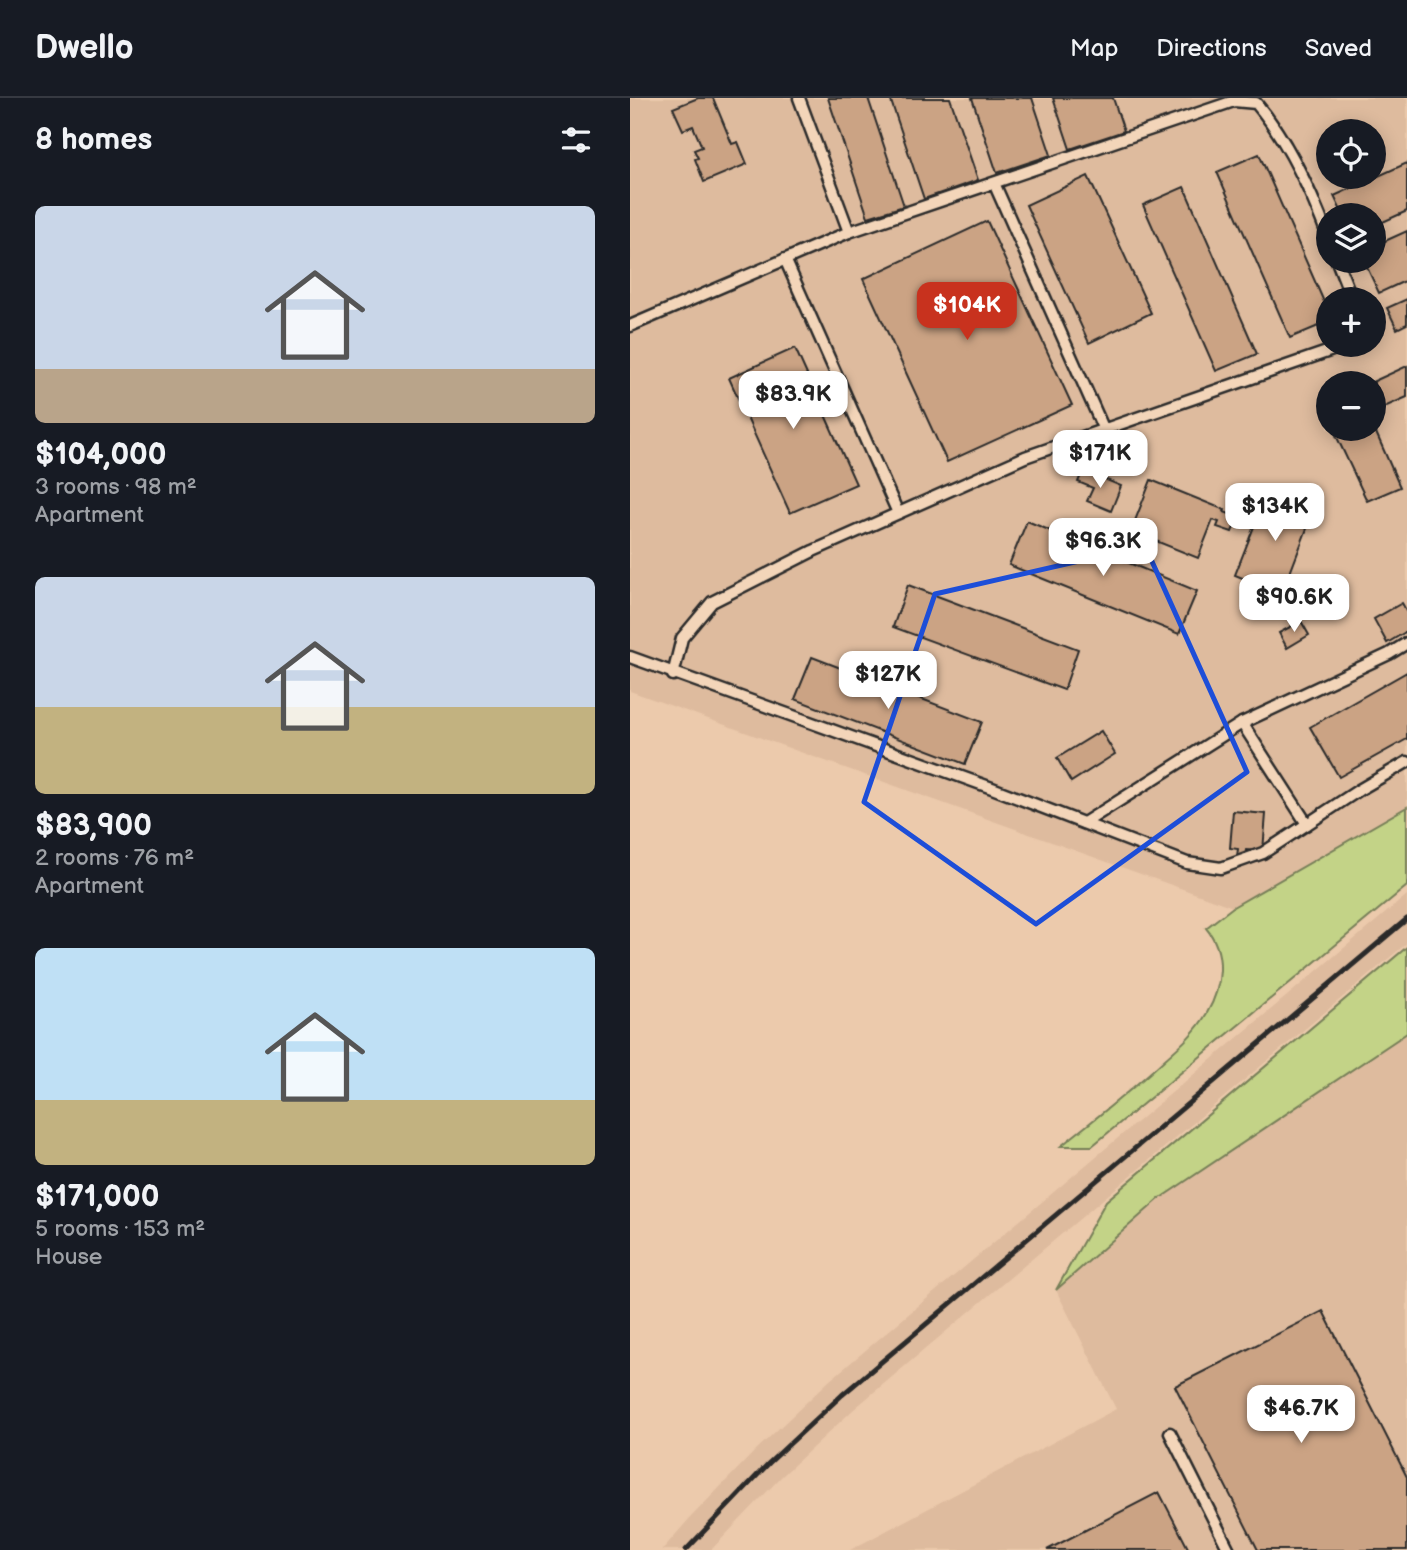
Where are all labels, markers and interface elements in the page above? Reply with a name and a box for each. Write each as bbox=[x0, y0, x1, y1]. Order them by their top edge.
text: Dwello bbox=[35, 28, 134, 68]
text: Map bbox=[1070, 34, 1118, 63]
text: Directions bbox=[1156, 34, 1267, 63]
text: Saved bbox=[1305, 34, 1372, 63]
map controls bbox=[1316, 119, 1386, 441]
button: locate bbox=[1316, 119, 1386, 189]
icon: filters bbox=[557, 121, 595, 159]
text: 8 homes bbox=[35, 122, 152, 158]
button: layers bbox=[1316, 203, 1386, 273]
icon: home bbox=[252, 252, 378, 378]
pin: $104K bbox=[918, 282, 1016, 342]
button: + bbox=[1316, 287, 1386, 357]
text: $104K bbox=[933, 291, 1001, 319]
button: − bbox=[1316, 371, 1386, 441]
pin: $83.9K bbox=[736, 372, 850, 431]
text: $83.9K bbox=[755, 380, 831, 408]
pin: $171K bbox=[1051, 430, 1149, 490]
text: $104,000 bbox=[35, 437, 167, 473]
text: $171K bbox=[1069, 439, 1131, 467]
text: 3 rooms · 98 m² bbox=[35, 473, 197, 501]
pin: $134K bbox=[1226, 484, 1324, 543]
text: $134K bbox=[1241, 492, 1309, 520]
text: Apartment bbox=[35, 501, 144, 529]
pin: $96.3K bbox=[1046, 518, 1160, 578]
text: $96.3K bbox=[1065, 527, 1141, 555]
pin: $90.6K bbox=[1237, 574, 1351, 634]
text: $90.6K bbox=[1255, 583, 1333, 611]
icon: home bbox=[252, 623, 378, 749]
pin: $127K bbox=[839, 652, 937, 711]
text: $127K bbox=[855, 660, 921, 688]
text: $83,900 bbox=[35, 808, 152, 844]
text: 2 rooms · 76 m² bbox=[35, 844, 194, 872]
text: Apartment bbox=[35, 872, 144, 900]
icon: home bbox=[252, 994, 378, 1120]
text: $171,000 bbox=[35, 1179, 159, 1215]
text: 5 rooms · 153 m² bbox=[35, 1215, 205, 1243]
text: House bbox=[35, 1243, 102, 1271]
pin: $46.7K bbox=[1244, 1386, 1358, 1445]
text: $46.7K bbox=[1263, 1394, 1339, 1422]

